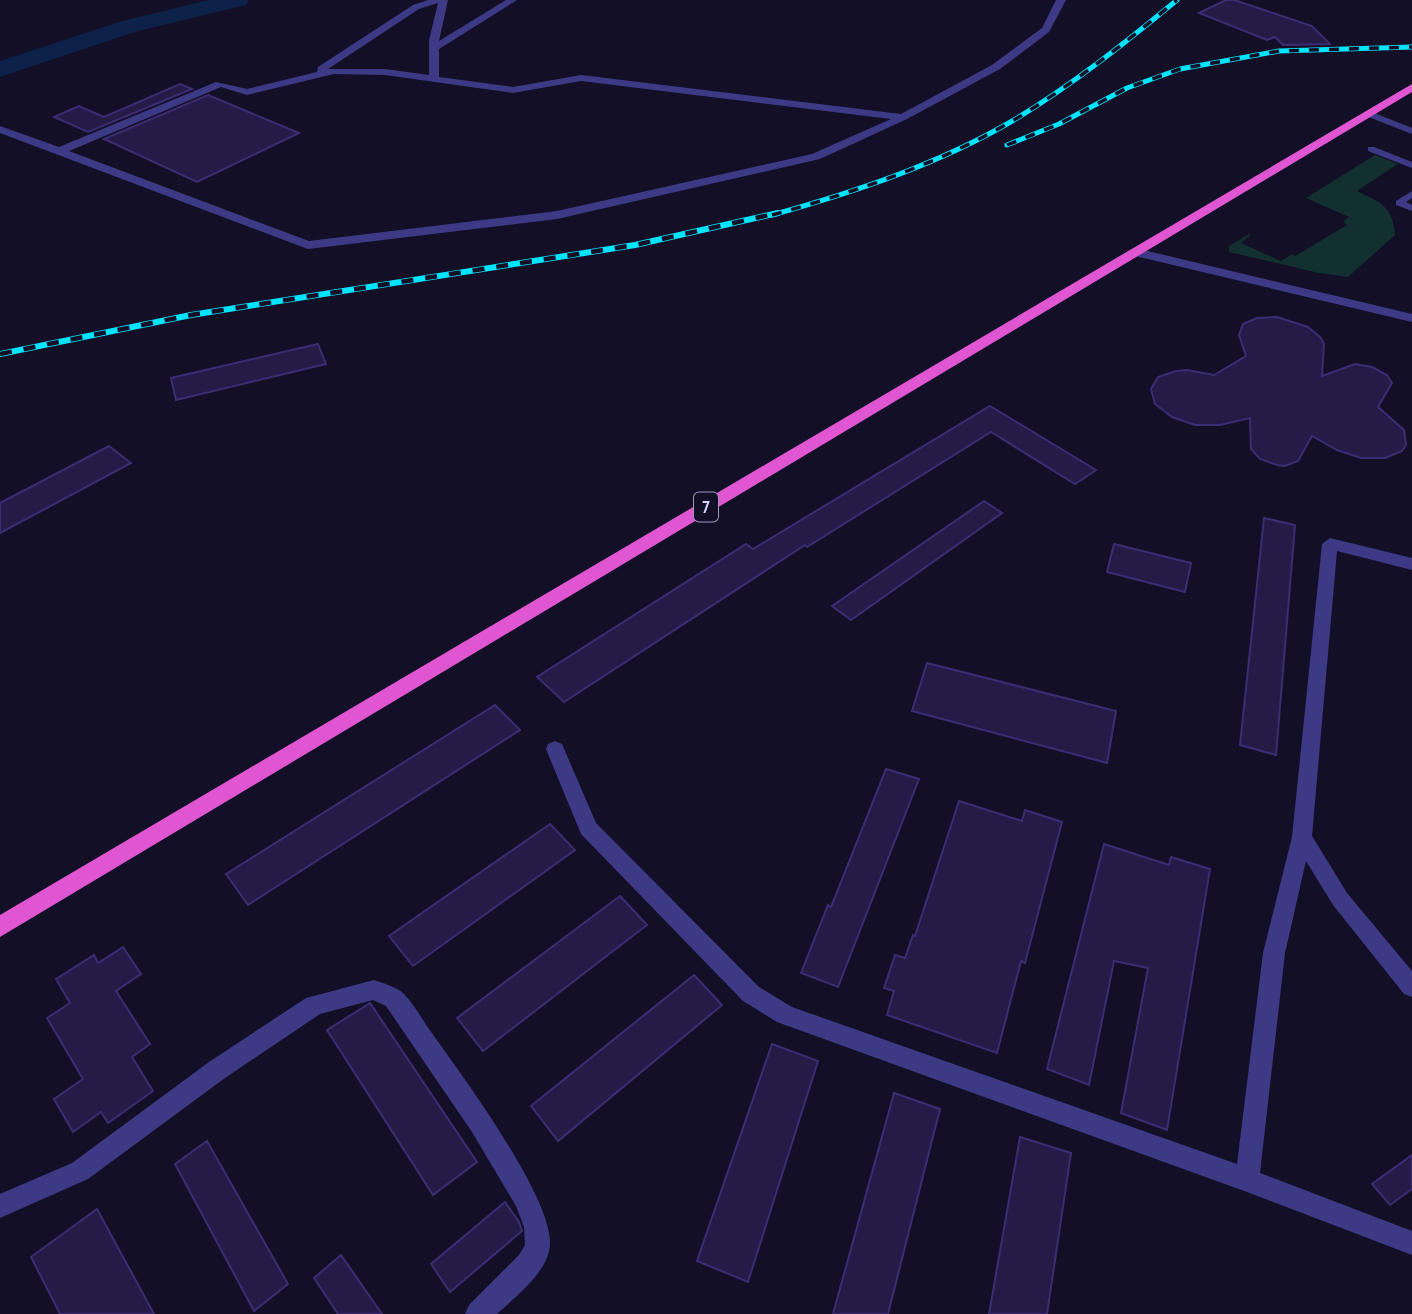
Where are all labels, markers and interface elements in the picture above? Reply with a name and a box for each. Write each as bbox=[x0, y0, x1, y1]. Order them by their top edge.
road number: 7 bbox=[694, 492, 718, 522]

